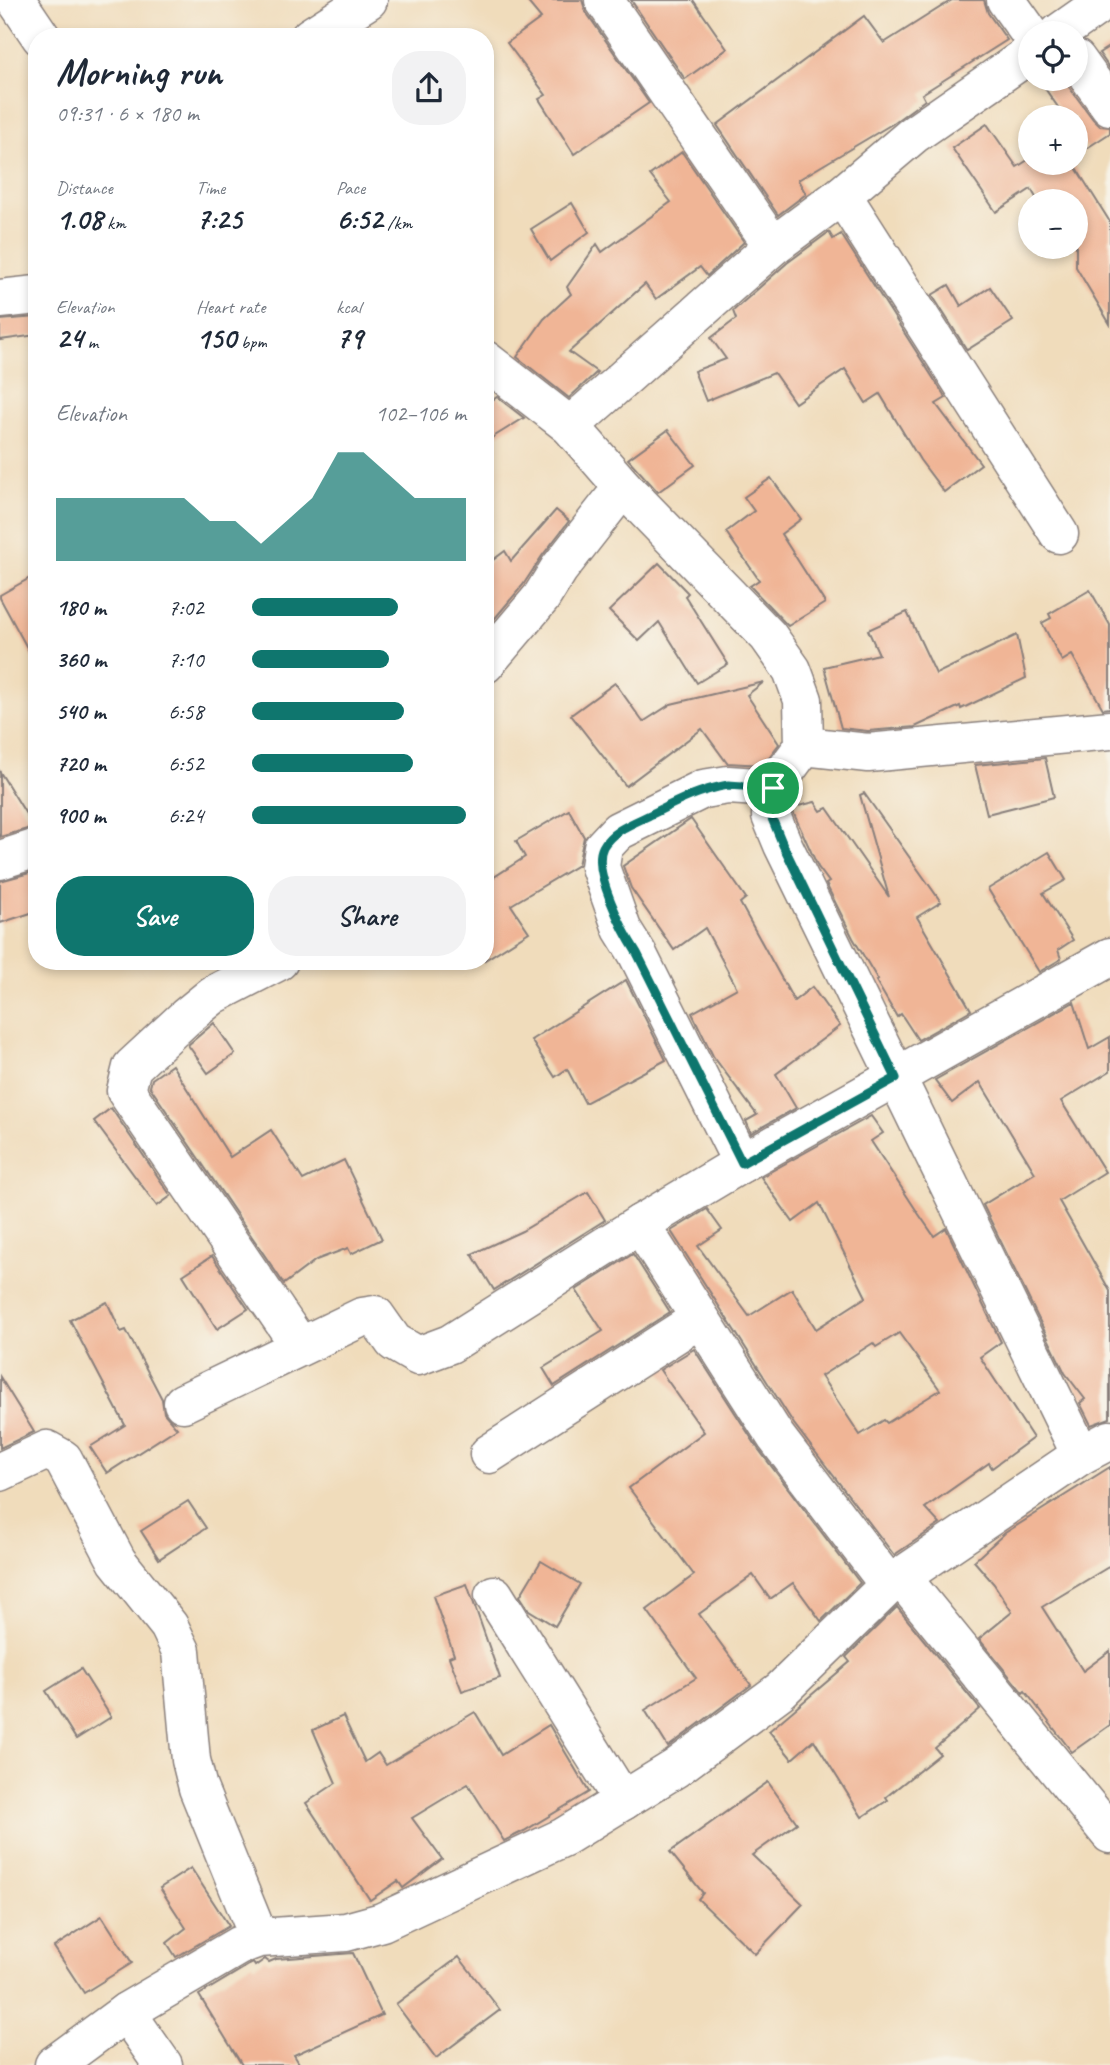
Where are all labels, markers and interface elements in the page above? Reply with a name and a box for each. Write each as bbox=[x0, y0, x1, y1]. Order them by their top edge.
map controls bbox=[1018, 21, 1088, 259]
button: locate bbox=[1018, 21, 1088, 91]
text: Morning run bbox=[56, 49, 222, 96]
button: share bbox=[392, 51, 466, 125]
text: 09:31 · 6 × 180 m bbox=[56, 99, 199, 128]
button: + bbox=[1018, 105, 1088, 175]
text: Distance bbox=[56, 176, 113, 200]
text: Time bbox=[196, 176, 225, 200]
text: Pace bbox=[336, 176, 365, 200]
button: − bbox=[1018, 189, 1088, 259]
text: 1.08 bbox=[56, 200, 102, 238]
text: 7:25 bbox=[196, 200, 242, 238]
text: 6:52 bbox=[336, 200, 383, 238]
text: km bbox=[102, 211, 126, 235]
text: /km bbox=[383, 211, 412, 235]
text: Elevation bbox=[56, 295, 114, 319]
text: Heart rate bbox=[196, 295, 265, 319]
text: kcal bbox=[336, 295, 361, 319]
text: 24 bbox=[56, 319, 83, 357]
text: 150 bbox=[196, 319, 236, 357]
text: 79 bbox=[336, 319, 363, 357]
text: m bbox=[83, 330, 98, 354]
text: bpm bbox=[236, 330, 267, 354]
text: Elevation bbox=[56, 399, 127, 428]
text: 102–106 m bbox=[375, 399, 466, 428]
text: 180 m bbox=[56, 593, 106, 622]
text: 7:02 bbox=[168, 593, 204, 622]
text: 360 m bbox=[56, 645, 106, 674]
text: 7:10 bbox=[168, 645, 204, 674]
text: 540 m bbox=[56, 697, 105, 726]
text: 6:58 bbox=[168, 697, 204, 726]
text: 720 m bbox=[56, 749, 106, 778]
text: 6:52 bbox=[168, 749, 204, 778]
pin bbox=[743, 758, 803, 818]
icon: arrive bbox=[754, 769, 792, 807]
text: 900 m bbox=[56, 801, 105, 830]
text: 6:24 bbox=[168, 801, 204, 830]
button: Save bbox=[56, 876, 254, 956]
button: Share bbox=[268, 876, 466, 956]

